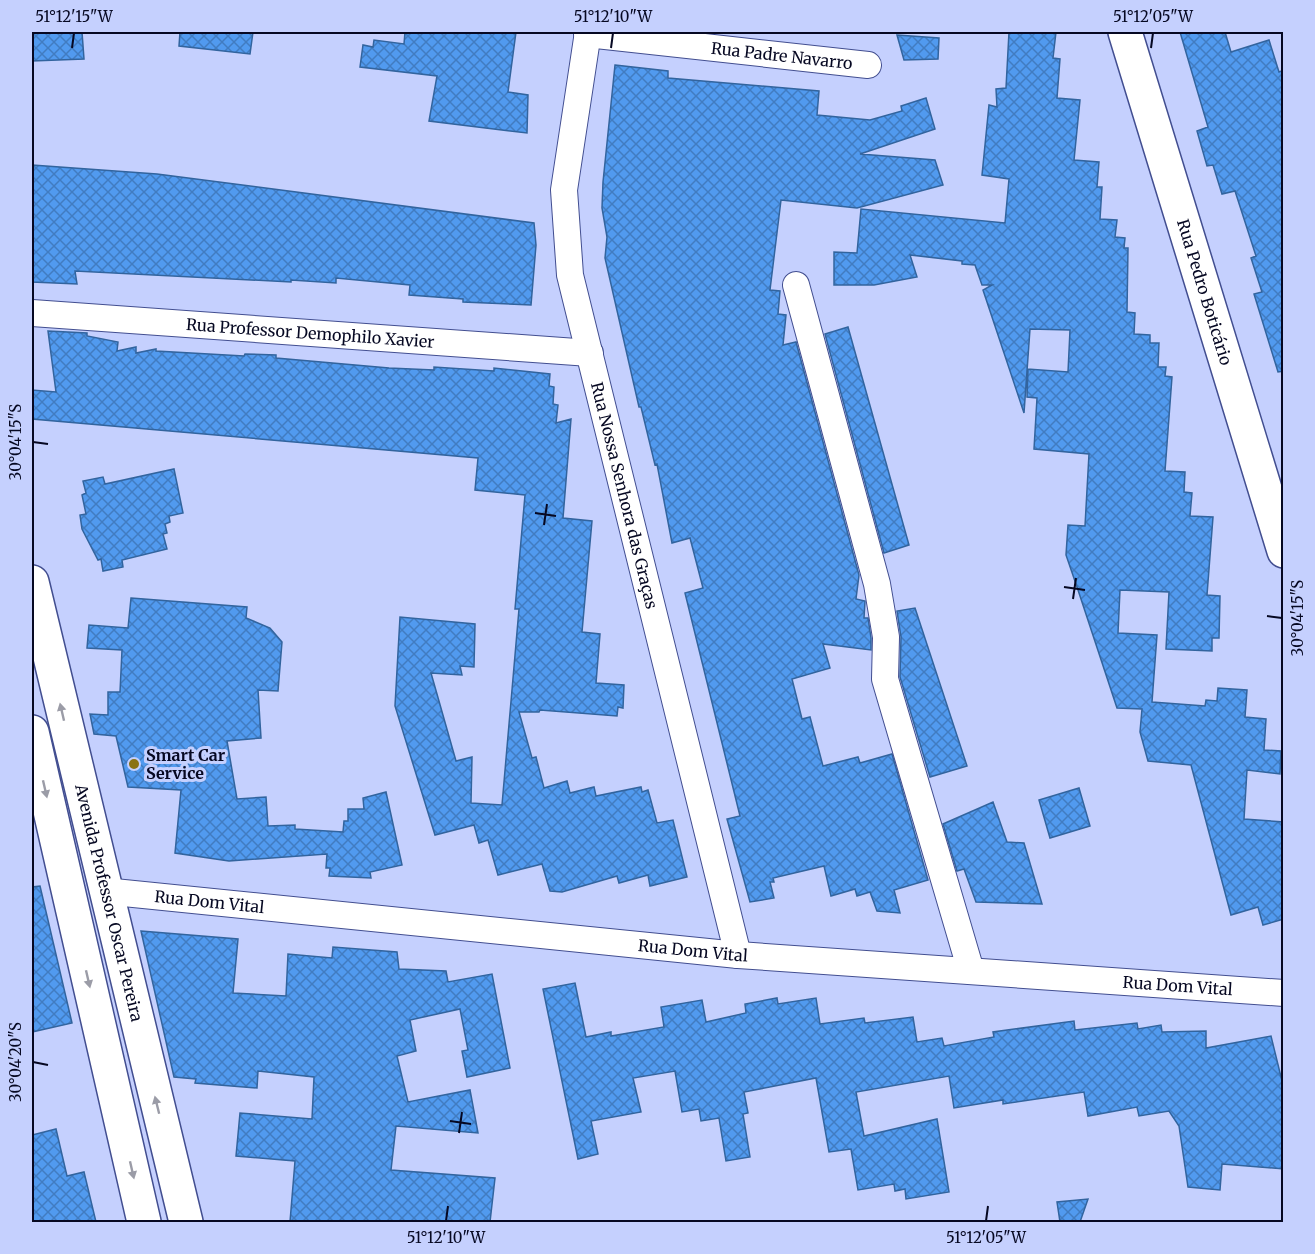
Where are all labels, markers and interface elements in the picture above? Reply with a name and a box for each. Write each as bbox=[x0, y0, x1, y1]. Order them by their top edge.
text: 51°12'15"W bbox=[35, 7, 114, 26]
text: 51°12'10"W bbox=[574, 7, 653, 26]
text: 51°12'05"W bbox=[1113, 7, 1194, 26]
street label: Rua Padre Navarro bbox=[710, 38, 854, 73]
street label: Rua Pedro Boticário bbox=[1173, 217, 1236, 368]
street label: Rua Professor Demophilo Xavier bbox=[185, 314, 435, 352]
street label: Rua Nossa Senhora das Graças bbox=[587, 380, 662, 611]
text: 30°04'15"S bbox=[6, 404, 25, 480]
text: 30°04'15"S bbox=[1288, 580, 1307, 656]
one-way arrow bbox=[57, 702, 66, 721]
place label: Smart Car Service bbox=[146, 745, 226, 783]
marker: Smart Car Service bbox=[127, 757, 141, 771]
one-way arrow bbox=[40, 780, 50, 799]
street label: Avenida Professor Oscar Pereira bbox=[71, 781, 148, 1024]
street label: Rua Dom Vital bbox=[154, 886, 265, 917]
street label: Rua Dom Vital bbox=[637, 935, 749, 966]
one-way arrow bbox=[84, 970, 94, 989]
street label: Rua Dom Vital bbox=[1122, 972, 1233, 999]
text: 30°04'20"S bbox=[6, 1022, 25, 1102]
one-way arrow bbox=[151, 1095, 161, 1114]
one-way arrow bbox=[128, 1160, 137, 1179]
text: 51°12'10"W bbox=[407, 1228, 486, 1247]
text: 51°12'05"W bbox=[946, 1228, 1027, 1247]

